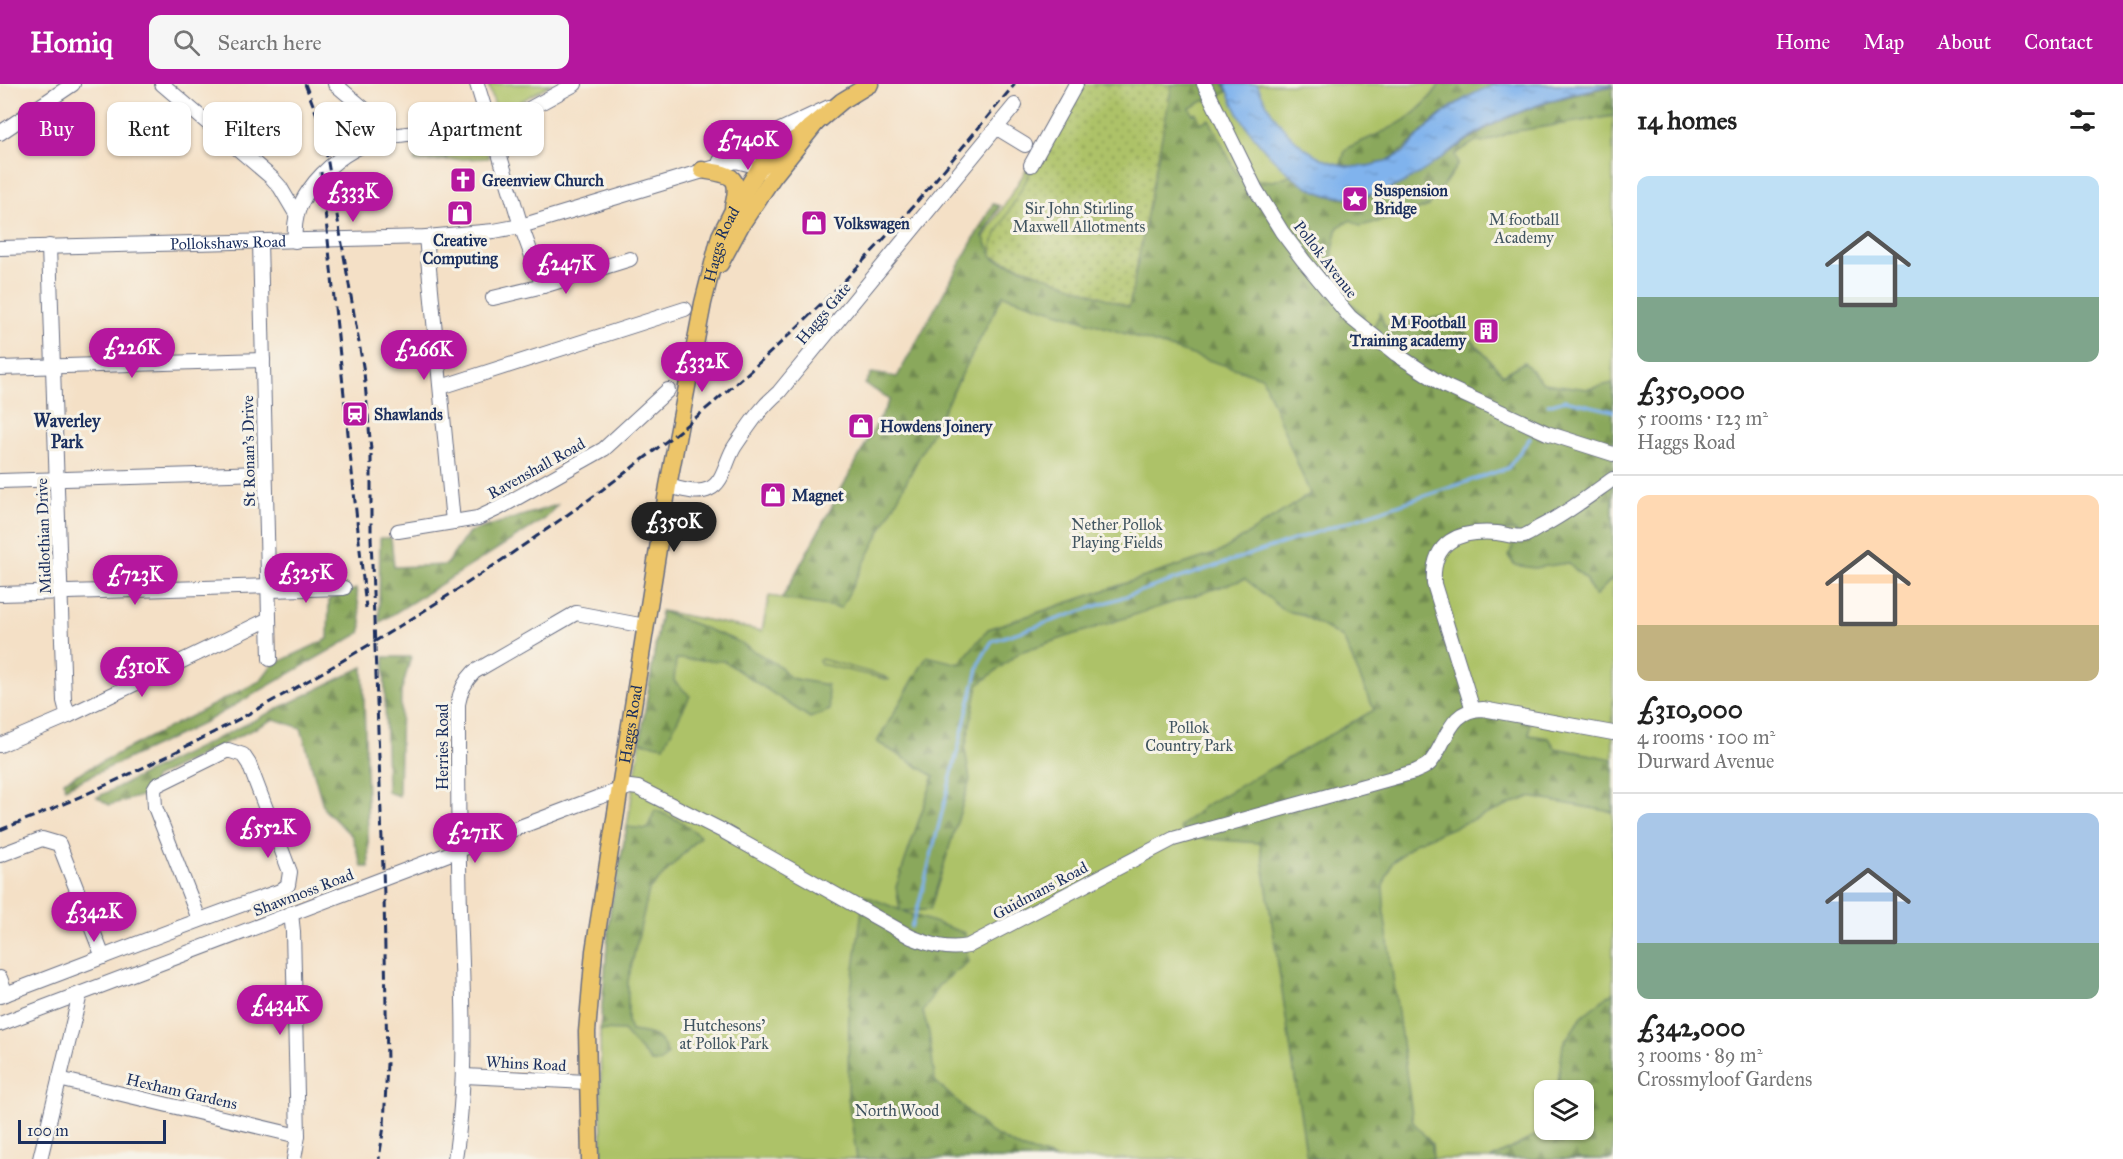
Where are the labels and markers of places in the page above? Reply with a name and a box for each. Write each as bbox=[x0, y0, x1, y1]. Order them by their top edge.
pin: £740K bbox=[706, 120, 790, 171]
church icon: Greenview Church bbox=[448, 165, 478, 195]
place label: Greenview Church bbox=[482, 171, 604, 190]
pin: £333K bbox=[311, 172, 395, 223]
place label: Suspension Bridge bbox=[1374, 181, 1448, 219]
place icon: Suspension Bridge bbox=[1340, 184, 1370, 214]
shop icon: Creative Computing bbox=[445, 198, 475, 228]
shop icon: Volkswagen bbox=[799, 208, 829, 238]
place label: Volkswagen bbox=[833, 214, 910, 234]
place label: Creative Computing bbox=[422, 231, 498, 269]
pin: £247K bbox=[524, 244, 608, 295]
place label: M Football Training academy bbox=[1349, 313, 1467, 351]
building icon: M Football Training academy bbox=[1471, 316, 1501, 346]
pin: £226K bbox=[90, 328, 174, 379]
pin: £266K bbox=[382, 330, 466, 381]
pin: £332K bbox=[660, 342, 744, 393]
station icon: Shawlands bbox=[340, 399, 370, 429]
place label: Shawlands bbox=[374, 405, 443, 424]
shop icon: Howdens Joinery bbox=[846, 411, 876, 441]
place label: Howdens Joinery bbox=[880, 417, 994, 437]
shop icon: Magnet bbox=[758, 480, 788, 510]
place label: Magnet bbox=[792, 486, 844, 506]
pin: £350K bbox=[632, 502, 716, 553]
pin: £325K bbox=[264, 553, 348, 604]
pin: £723K bbox=[93, 555, 177, 606]
pin: £310K bbox=[100, 647, 184, 698]
pin: £552K bbox=[226, 808, 310, 859]
pin: £271K bbox=[433, 813, 517, 864]
pin: £342K bbox=[52, 892, 136, 943]
pin: £434K bbox=[238, 985, 322, 1036]

